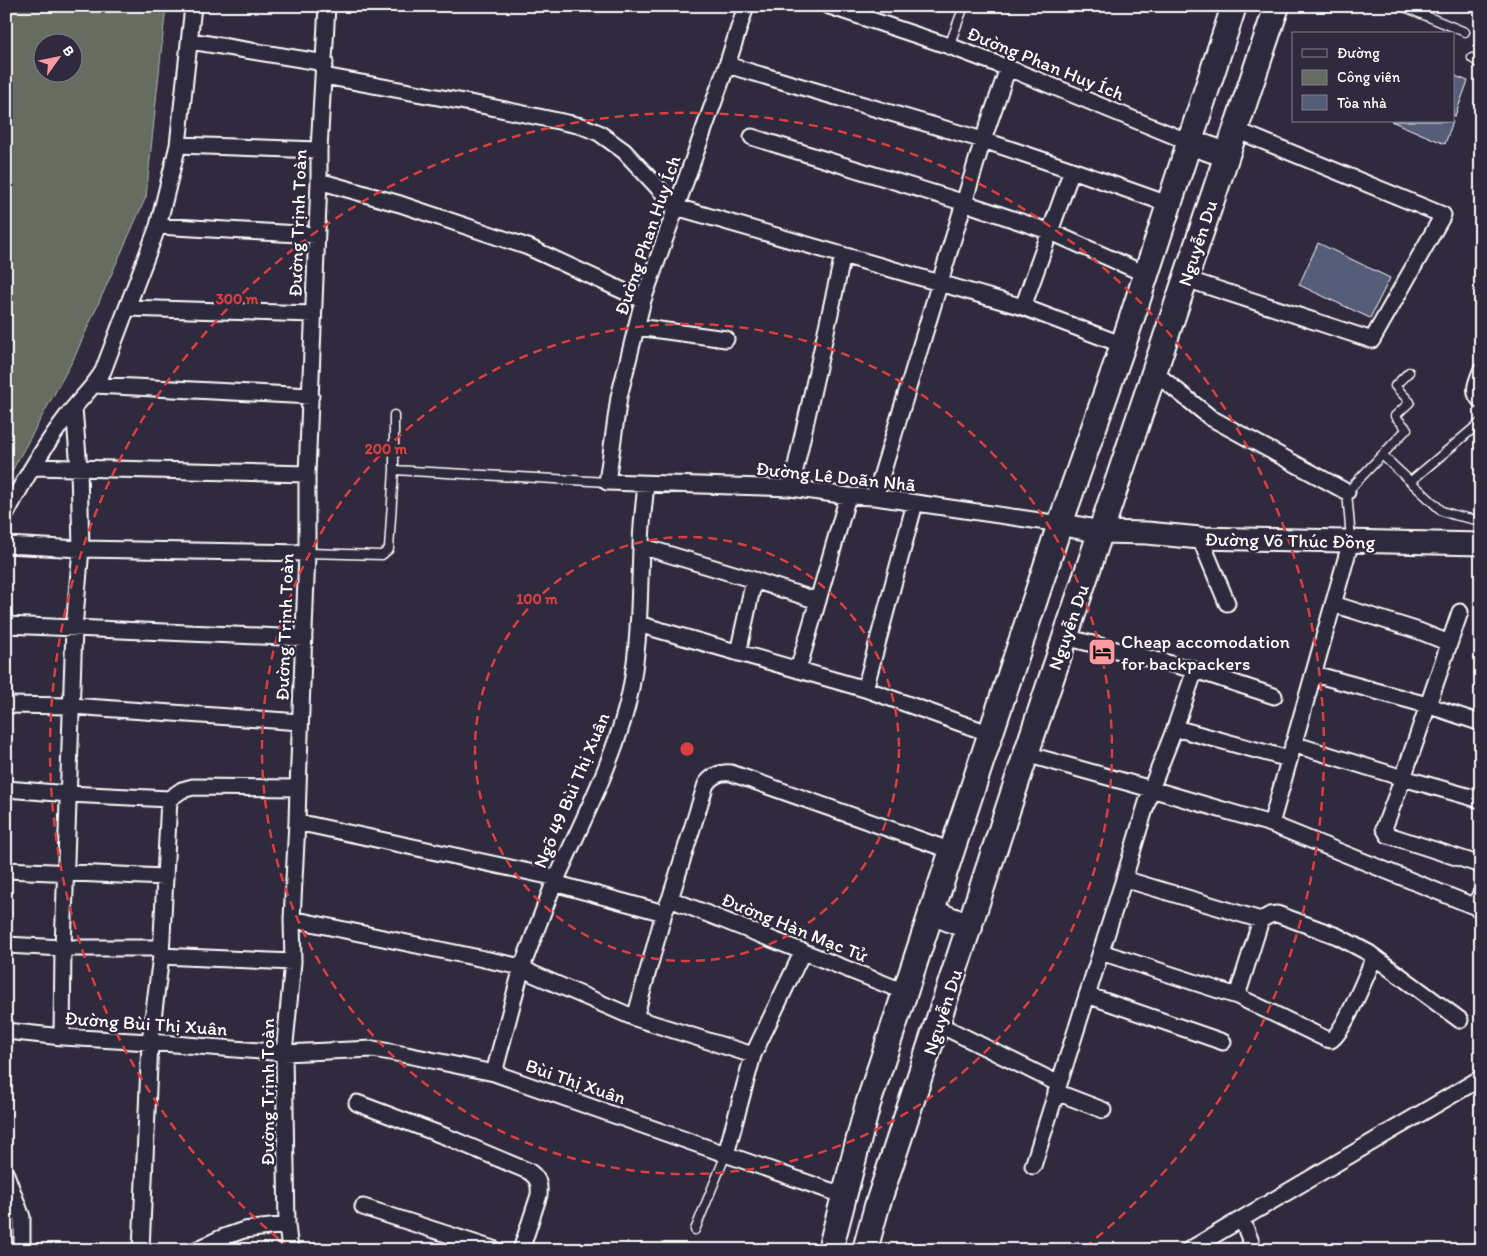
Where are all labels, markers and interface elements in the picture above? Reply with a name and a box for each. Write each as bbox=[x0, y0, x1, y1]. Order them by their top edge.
street label: Đường Phan Huy Ích bbox=[964, 21, 1128, 106]
north arrow bbox=[32, 32, 82, 82]
legend bbox=[1292, 32, 1454, 122]
text: B bbox=[59, 43, 78, 60]
text: Đường bbox=[1337, 44, 1380, 62]
text: Công viên bbox=[1337, 68, 1401, 86]
text: Tòa nhà bbox=[1337, 94, 1387, 112]
street label: Đường Trịnh Toàn bbox=[283, 149, 312, 297]
street label: Đường Phan Huy Ích bbox=[609, 152, 686, 318]
street label: Nguyễn Du bbox=[1173, 197, 1222, 289]
text: 300 m bbox=[216, 290, 259, 308]
text: 200 m bbox=[365, 440, 408, 458]
street label: Đường Lê Doãn Nhã bbox=[755, 457, 917, 496]
street label: Đường Võ Thúc Đồng bbox=[1205, 528, 1376, 553]
street label: Đường Trịnh Toàn bbox=[270, 553, 299, 701]
street label: Nguyễn Du bbox=[1043, 581, 1094, 673]
text: 100 m bbox=[516, 590, 558, 608]
place label: Cheap accomodation for backpackers bbox=[1121, 630, 1290, 675]
hotel icon: Cheap accomodation for backpackers bbox=[1087, 637, 1117, 667]
street label: Ngõ 49 Bùi Thị Xuân bbox=[528, 709, 615, 871]
centre of rings bbox=[678, 740, 696, 758]
street label: Đường Hàn Mạc Tử bbox=[718, 888, 872, 968]
street label: Nguyễn Du bbox=[918, 966, 967, 1058]
street label: Đường Bùi Thị Xuân bbox=[64, 1006, 228, 1041]
street label: Đường Trịnh Toàn bbox=[256, 1018, 279, 1166]
street label: Bùi Thị Xuân bbox=[523, 1054, 629, 1109]

